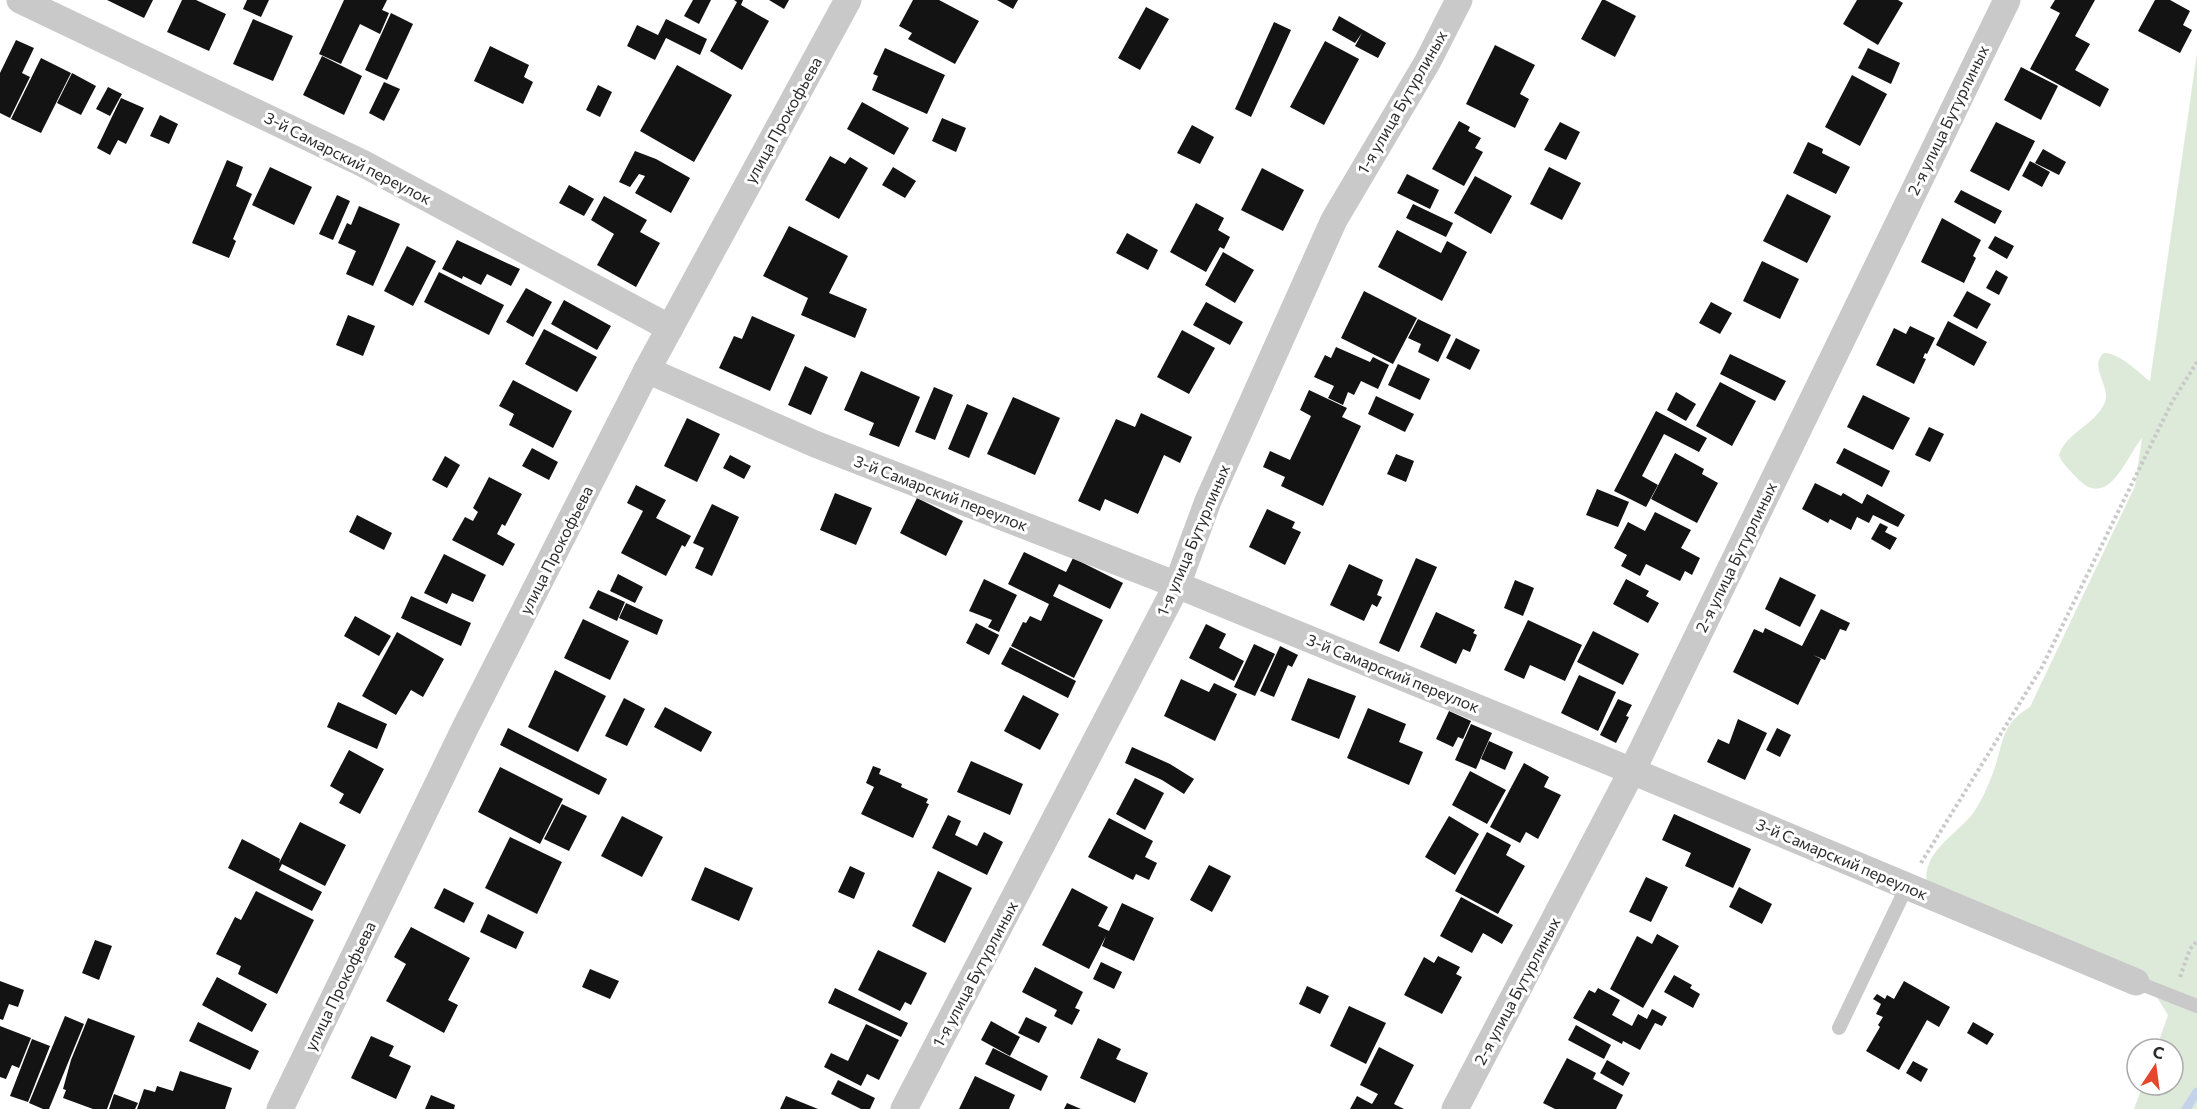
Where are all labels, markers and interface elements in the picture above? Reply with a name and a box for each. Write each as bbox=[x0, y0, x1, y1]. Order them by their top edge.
street label: 1-я улица Бутурлиных bbox=[1353, 26, 1451, 177]
street label: 2-я улица Бутурлиных bbox=[1903, 41, 1992, 198]
street label: улица Прокофьева bbox=[740, 53, 825, 186]
street label: 3-й Самарский переулок bbox=[262, 107, 435, 208]
street label: 3-й Самарский переулок bbox=[852, 451, 1031, 535]
street label: 1-я улица Бутурлиных bbox=[1152, 461, 1233, 618]
street label: 2-я улица Бутурлиных bbox=[1691, 478, 1780, 635]
street label: улица Прокофьева bbox=[515, 482, 596, 617]
street label: 3-й Самарский переулок bbox=[1304, 629, 1483, 716]
street label: 3-й Самарский переулок bbox=[1754, 814, 1931, 904]
street label: 1-я улица Бутурлиных bbox=[928, 897, 1021, 1050]
street label: 2-я улица Бутурлиных bbox=[1470, 913, 1564, 1068]
street label: улица Прокофьева bbox=[300, 918, 379, 1054]
north arrow bbox=[2125, 1037, 2185, 1097]
text: С bbox=[2151, 1041, 2166, 1062]

